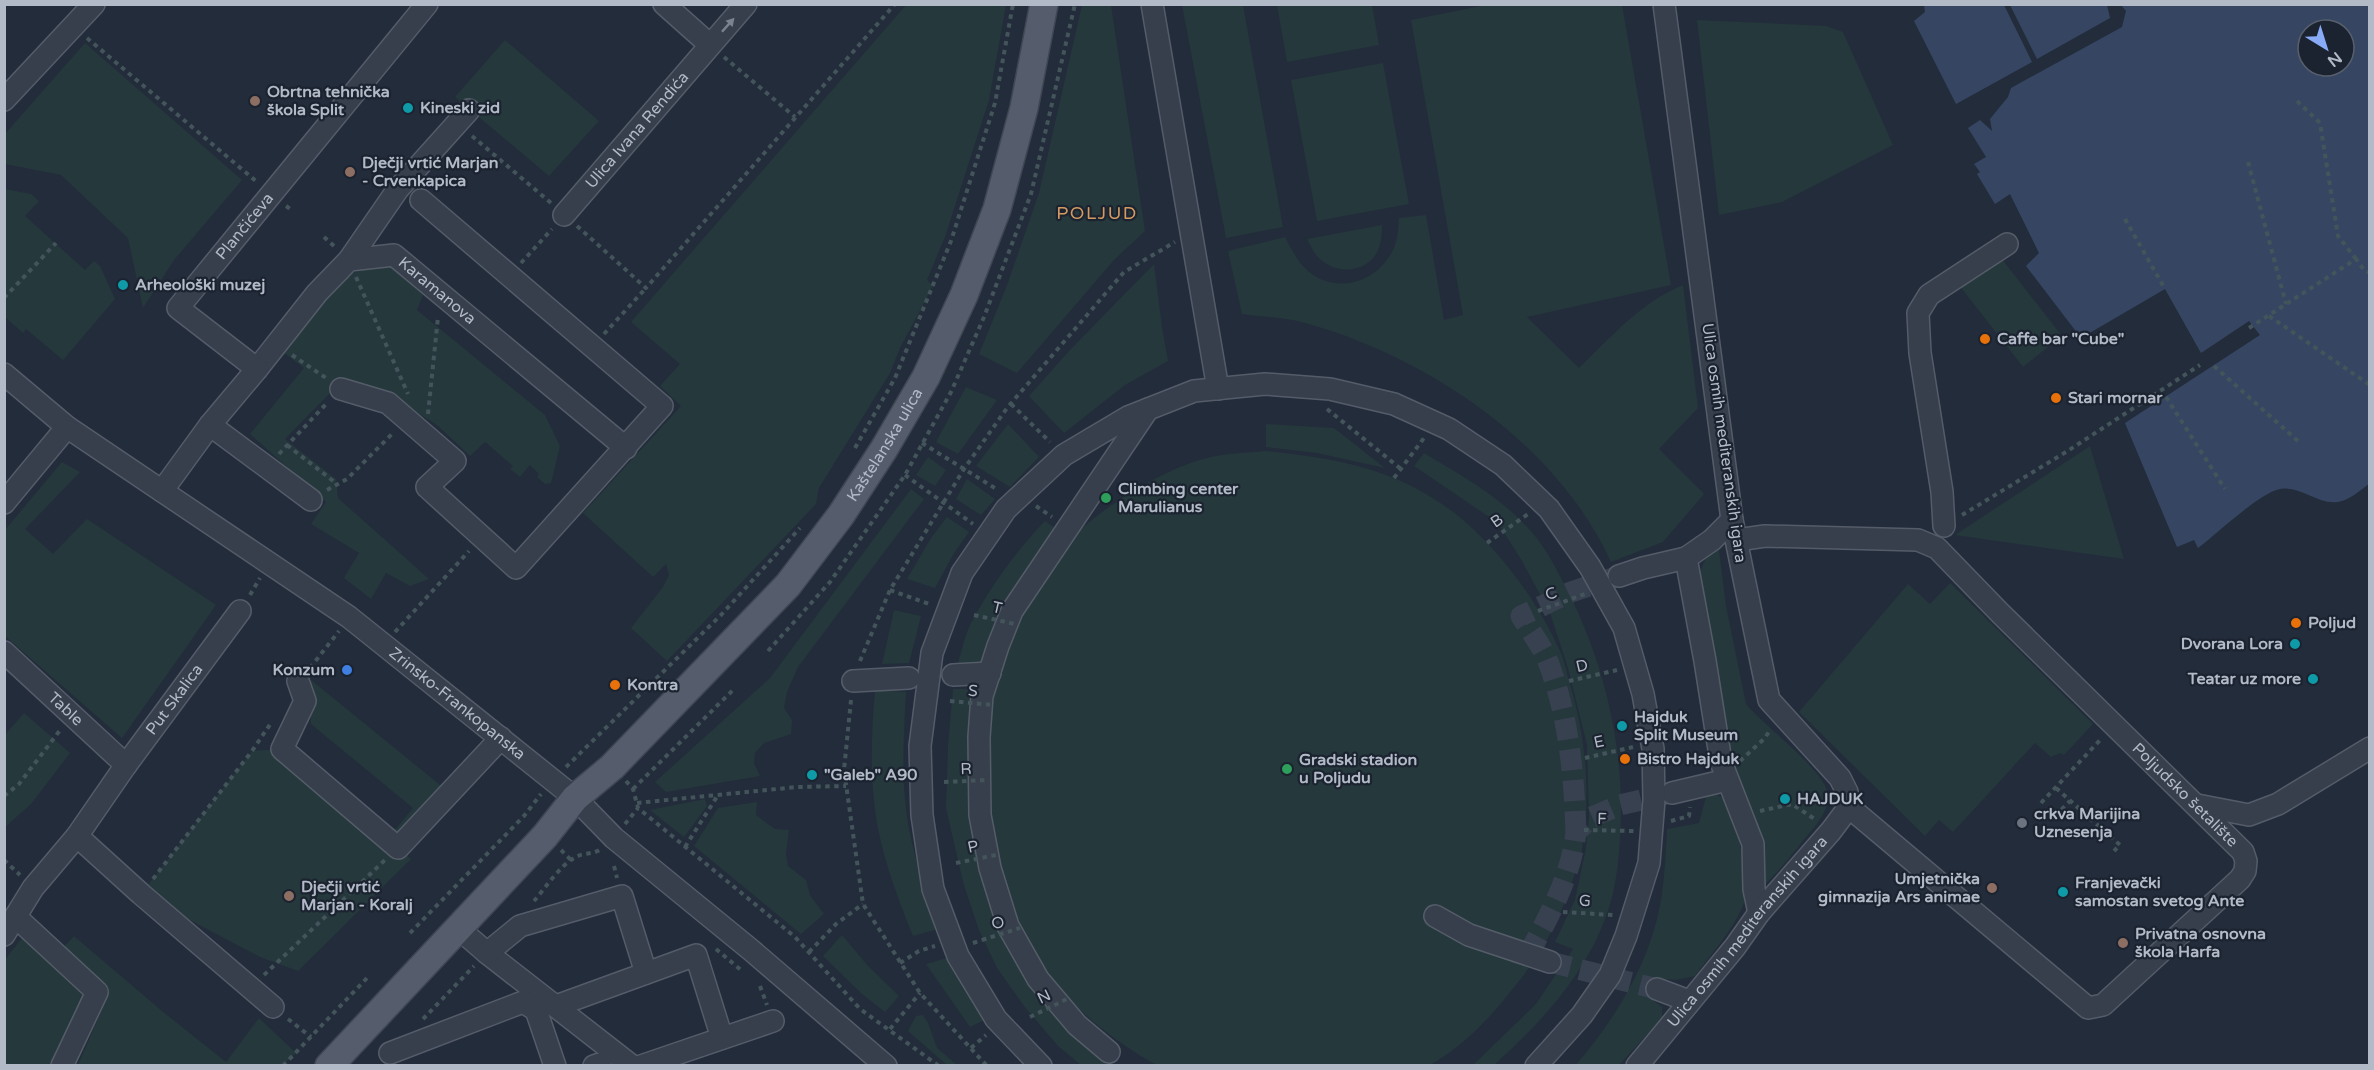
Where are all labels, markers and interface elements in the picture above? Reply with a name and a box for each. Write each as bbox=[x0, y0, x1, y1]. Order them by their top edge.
one-way arrow bbox=[721, 17, 735, 32]
north arrow bbox=[2296, 18, 2356, 78]
text: N bbox=[2323, 47, 2346, 71]
street label: Ulica Ivana Rendića bbox=[581, 68, 693, 193]
place label: Obrtna tehnička škola Split bbox=[267, 82, 390, 120]
marker: Obrtna tehnička škola Split bbox=[248, 94, 262, 108]
place label: Kineski zid bbox=[420, 98, 500, 118]
marker: Kineski zid bbox=[401, 101, 415, 115]
place label: Dječji vrtić Marjan - Crvenkapica bbox=[362, 153, 498, 191]
marker: Dječji vrtić Marjan - Crvenkapica bbox=[343, 165, 357, 179]
street label: Plančićeva bbox=[212, 189, 278, 264]
district label: POLJUD bbox=[1056, 202, 1138, 224]
street label: Karamanova bbox=[394, 253, 480, 329]
place label: Arheološki muzej bbox=[135, 275, 265, 295]
marker: Arheološki muzej bbox=[116, 278, 130, 292]
street label: Ulica osmih mediteranskih igara bbox=[1697, 322, 1751, 564]
place label: Caffe bar "Cube" bbox=[1997, 329, 2124, 349]
marker: Caffe bar "Cube" bbox=[1978, 332, 1992, 346]
street label: Kaštelanska ulica bbox=[842, 384, 927, 505]
place label: Stari mornar bbox=[2068, 388, 2163, 408]
marker: Stari mornar bbox=[2049, 391, 2063, 405]
place label: Climbing center Marulianus bbox=[1118, 479, 1239, 517]
marker: Climbing center Marulianus bbox=[1099, 491, 1113, 505]
street label: B bbox=[1487, 510, 1507, 532]
street label: C bbox=[1542, 583, 1560, 605]
street label: T bbox=[990, 597, 1004, 619]
place label: Poljud bbox=[2308, 613, 2356, 633]
marker: Poljud bbox=[2289, 616, 2303, 630]
place label: Dvorana Lora bbox=[2181, 634, 2283, 654]
marker: Dvorana Lora bbox=[2288, 637, 2302, 651]
street label: Zrinsko-Frankopanska bbox=[385, 643, 530, 764]
street label: D bbox=[1574, 655, 1590, 677]
street label: Put Skalica bbox=[142, 660, 207, 739]
place label: Konzum bbox=[272, 660, 335, 680]
marker: Konzum bbox=[340, 663, 354, 677]
place label: Teatar uz more bbox=[2187, 669, 2301, 689]
marker: Teatar uz more bbox=[2306, 672, 2320, 686]
place label: Kontra bbox=[627, 675, 678, 695]
marker: Kontra bbox=[608, 678, 622, 692]
street label: S bbox=[967, 681, 979, 701]
street label: Table bbox=[44, 688, 87, 730]
place label: Hajduk Split Museum bbox=[1634, 707, 1738, 745]
marker: Hajduk Split Museum bbox=[1615, 719, 1629, 733]
street label: E bbox=[1592, 731, 1606, 753]
street label: Poljudsko šetalište bbox=[2128, 738, 2242, 852]
place label: Bistro Hajduk bbox=[1637, 749, 1739, 769]
place label: Gradski stadion u Poljudu bbox=[1299, 750, 1417, 788]
marker: Bistro Hajduk bbox=[1618, 752, 1632, 766]
street label: R bbox=[960, 759, 972, 779]
marker: Gradski stadion u Poljudu bbox=[1280, 762, 1294, 776]
place label: "Galeb" A90 bbox=[824, 765, 917, 785]
marker: "Galeb" A90 bbox=[805, 768, 819, 782]
place label: HAJDUK bbox=[1797, 789, 1864, 809]
marker: HAJDUK bbox=[1778, 792, 1792, 806]
place label: crkva Marijina Uznesenja bbox=[2034, 804, 2140, 842]
street label: F bbox=[1597, 809, 1607, 829]
marker: crkva Marijina Uznesenja bbox=[2015, 816, 2029, 830]
street label: Ulica osmih mediteranskih igara bbox=[1663, 832, 1832, 1031]
street label: P bbox=[966, 836, 981, 858]
place label: Umjetnička gimnazija Ars animae bbox=[1818, 869, 1980, 907]
place label: Franjevački samostan svetog Ante bbox=[2075, 873, 2244, 911]
place label: Dječji vrtić Marjan - Koralj bbox=[301, 877, 413, 915]
marker: Umjetnička gimnazija Ars animae bbox=[1985, 881, 1999, 895]
marker: Franjevački samostan svetog Ante bbox=[2056, 885, 2070, 899]
marker: Dječji vrtić Marjan - Koralj bbox=[282, 889, 296, 903]
street label: G bbox=[1578, 891, 1592, 911]
street label: O bbox=[989, 912, 1007, 934]
place label: Privatna osnovna škola Harfa bbox=[2135, 924, 2266, 962]
marker: Privatna osnovna škola Harfa bbox=[2116, 936, 2130, 950]
street label: N bbox=[1034, 985, 1054, 1009]

